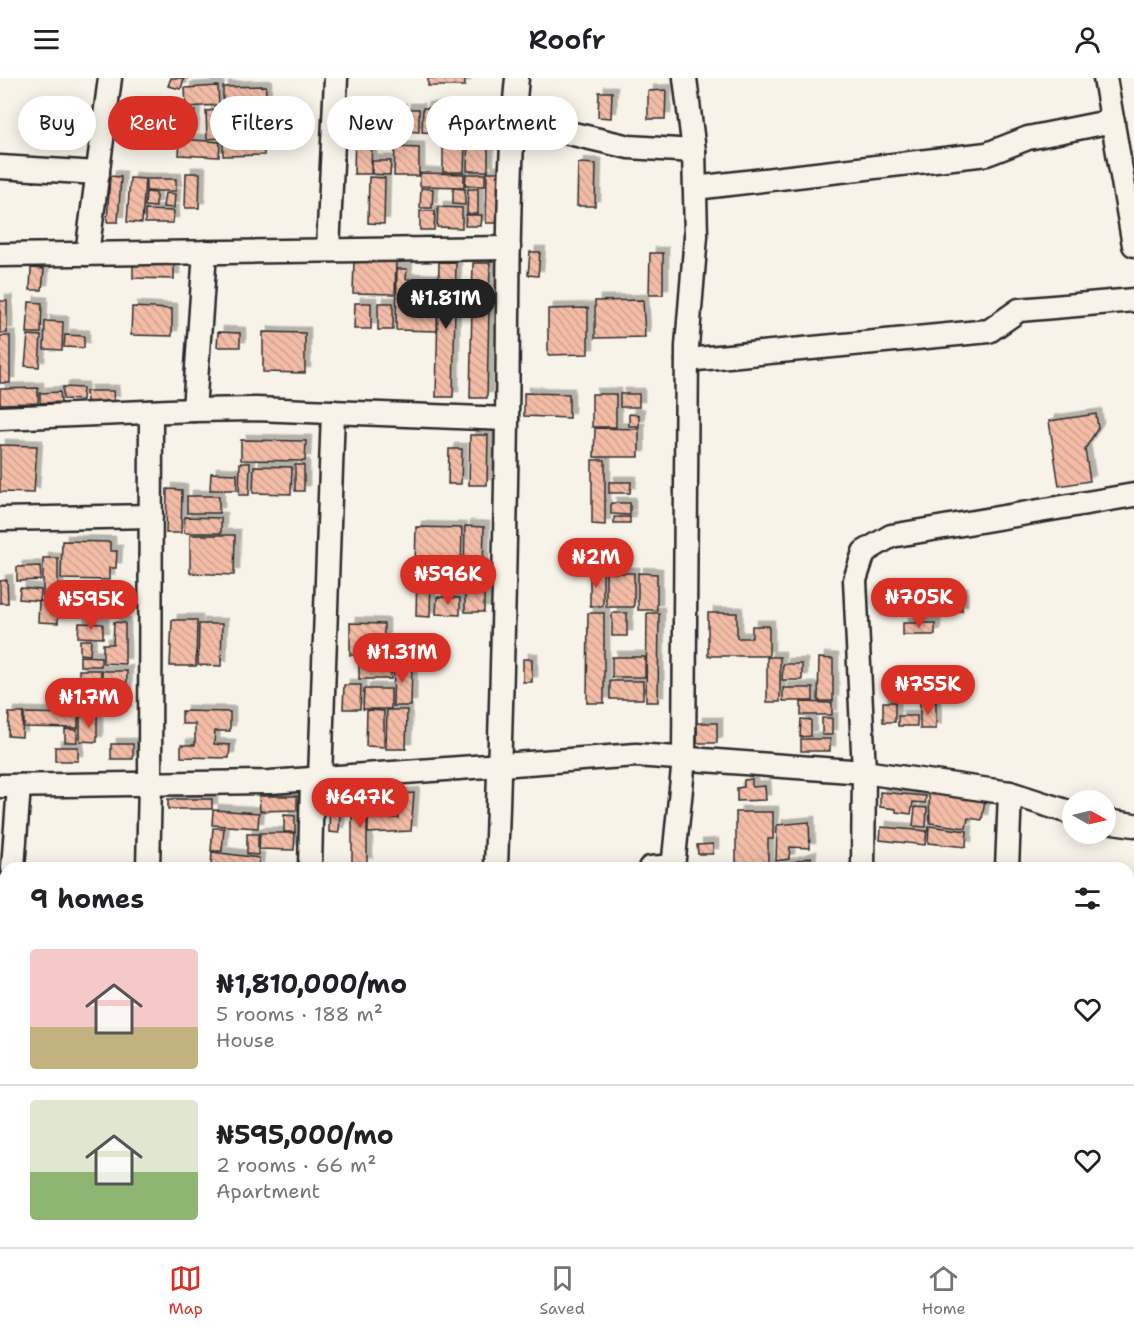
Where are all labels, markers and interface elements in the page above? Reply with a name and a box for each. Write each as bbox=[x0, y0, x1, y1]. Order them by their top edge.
text: Roofr bbox=[528, 21, 606, 58]
icon: menu bbox=[30, 23, 63, 56]
icon: person bbox=[1071, 23, 1104, 56]
chip: Buy bbox=[18, 96, 96, 150]
chip: Rent bbox=[108, 96, 198, 150]
chip: Filters bbox=[210, 96, 315, 150]
chip: New bbox=[327, 96, 414, 150]
chip: Apartment bbox=[426, 96, 578, 150]
pin: ₦1.81M bbox=[397, 279, 495, 330]
text: ₦1.81M bbox=[411, 285, 481, 311]
pin: ₦2M bbox=[567, 538, 625, 589]
text: ₦2M bbox=[572, 544, 620, 570]
pin: ₦596K bbox=[406, 555, 490, 606]
text: ₦596K bbox=[414, 561, 482, 587]
pin: ₦705K bbox=[877, 578, 961, 629]
pin: ₦595K bbox=[49, 580, 133, 631]
text: ₦705K bbox=[885, 584, 953, 610]
text: ₦595K bbox=[58, 586, 124, 612]
pin: ₦1.31M bbox=[353, 633, 451, 684]
text: ₦1.31M bbox=[367, 639, 437, 665]
pin: ₦755K bbox=[886, 665, 970, 716]
text: ₦755K bbox=[895, 671, 961, 697]
pin: ₦1.7M bbox=[47, 678, 131, 729]
text: ₦1.7M bbox=[59, 684, 119, 710]
pin: ₦647K bbox=[318, 778, 402, 829]
text: ₦647K bbox=[326, 784, 394, 810]
north arrow bbox=[1062, 790, 1116, 844]
map controls bbox=[1062, 790, 1116, 844]
text: 9 homes bbox=[30, 881, 144, 916]
icon: filters bbox=[1071, 882, 1104, 915]
text: ₦1,810,000/mo bbox=[216, 966, 407, 1001]
icon: home bbox=[78, 973, 150, 1045]
icon: heart bbox=[1071, 993, 1104, 1026]
text: 5 rooms · 188 m² bbox=[216, 1001, 383, 1027]
text: House bbox=[216, 1027, 275, 1053]
text: ₦595,000/mo bbox=[216, 1117, 394, 1152]
icon: home bbox=[78, 1124, 150, 1196]
icon: heart bbox=[1071, 1144, 1104, 1177]
text: 2 rooms · 66 m² bbox=[216, 1152, 377, 1178]
text: Apartment bbox=[216, 1178, 320, 1204]
tab: Map bbox=[168, 1262, 203, 1319]
tab: Saved bbox=[539, 1262, 585, 1319]
tab: Home bbox=[922, 1262, 966, 1319]

